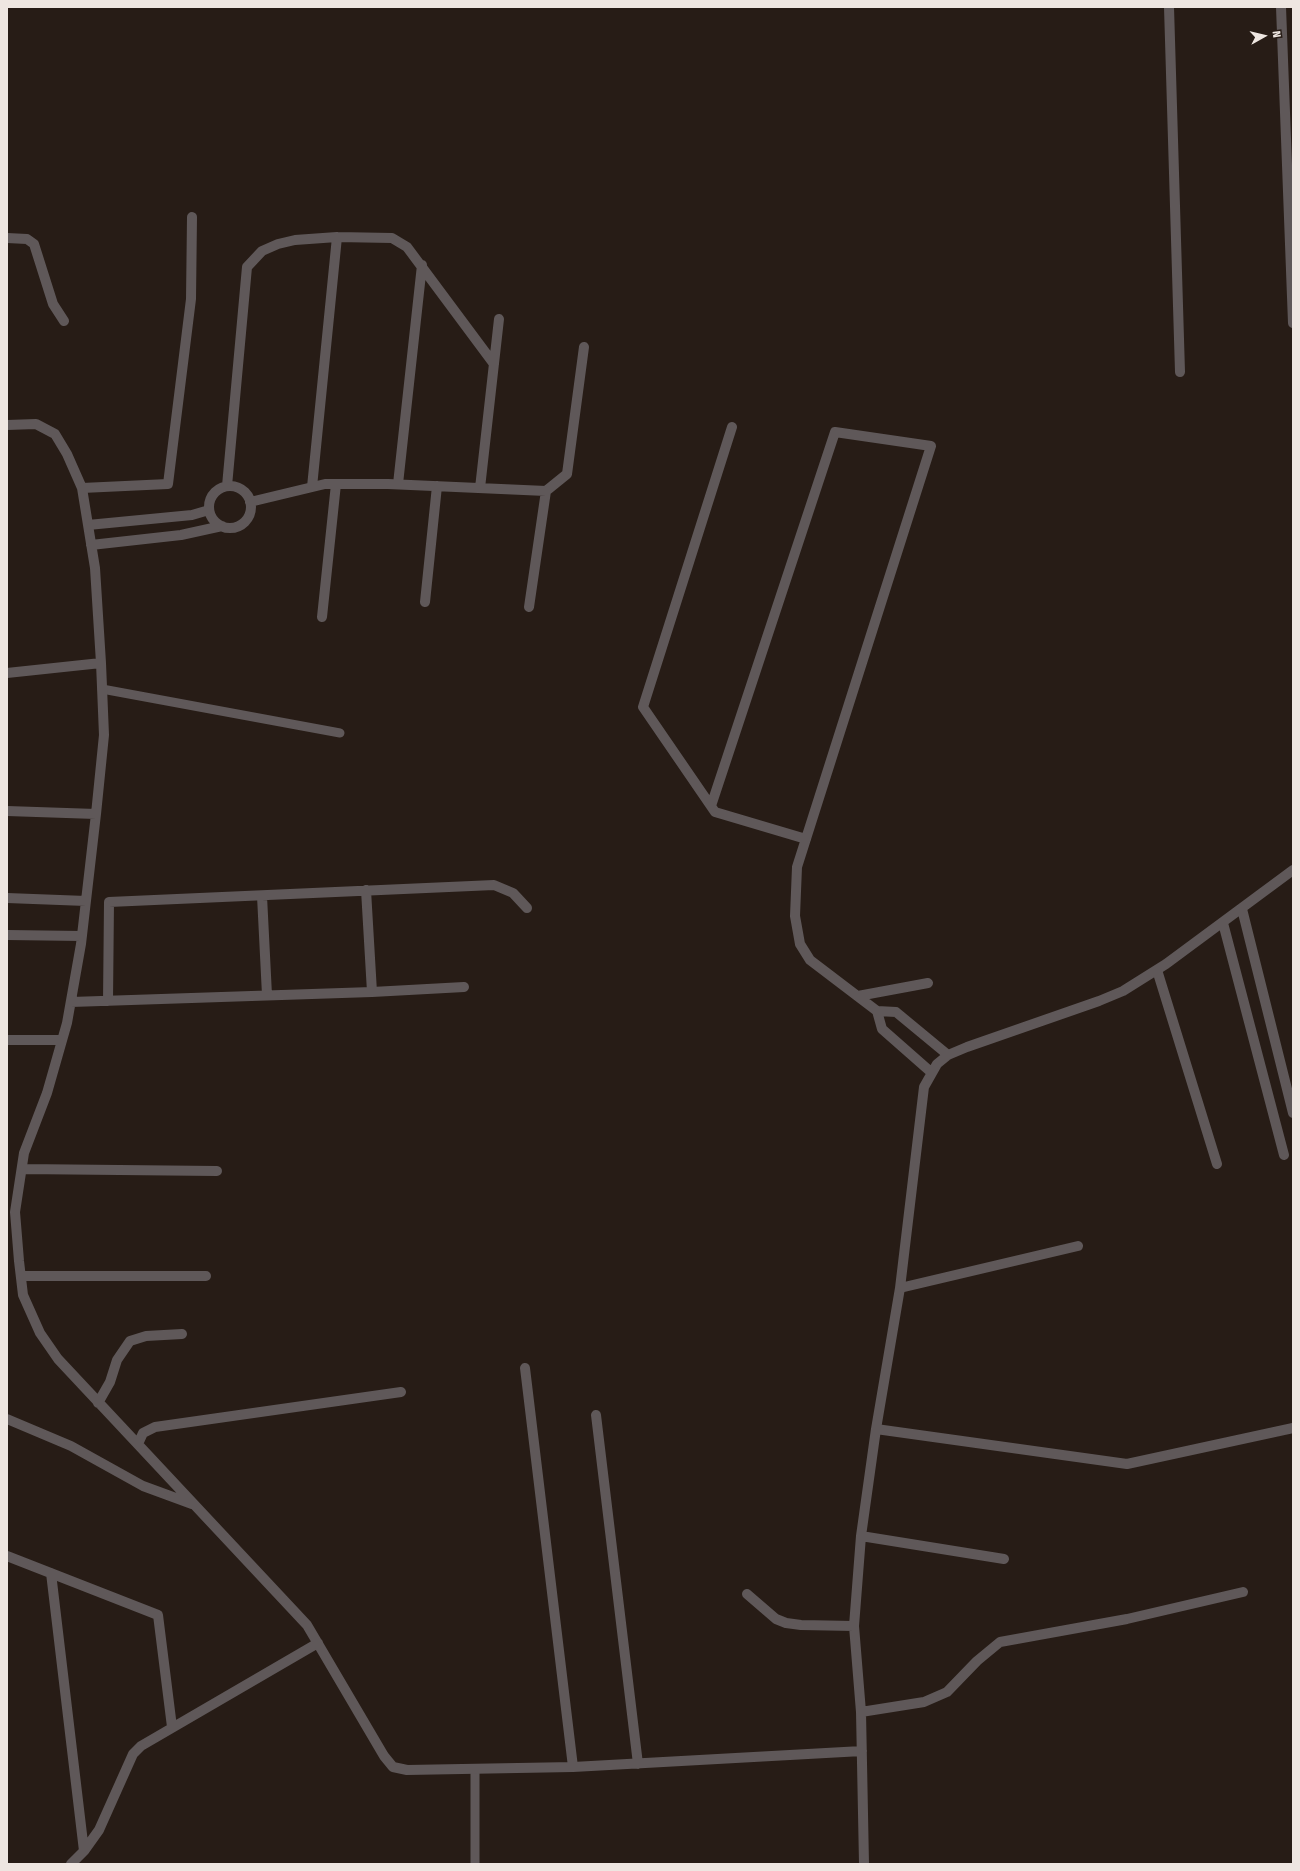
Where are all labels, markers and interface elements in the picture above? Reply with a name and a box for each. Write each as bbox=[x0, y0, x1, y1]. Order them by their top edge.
north arrow bbox=[1244, 16, 1284, 56]
text: N bbox=[1269, 30, 1283, 38]

